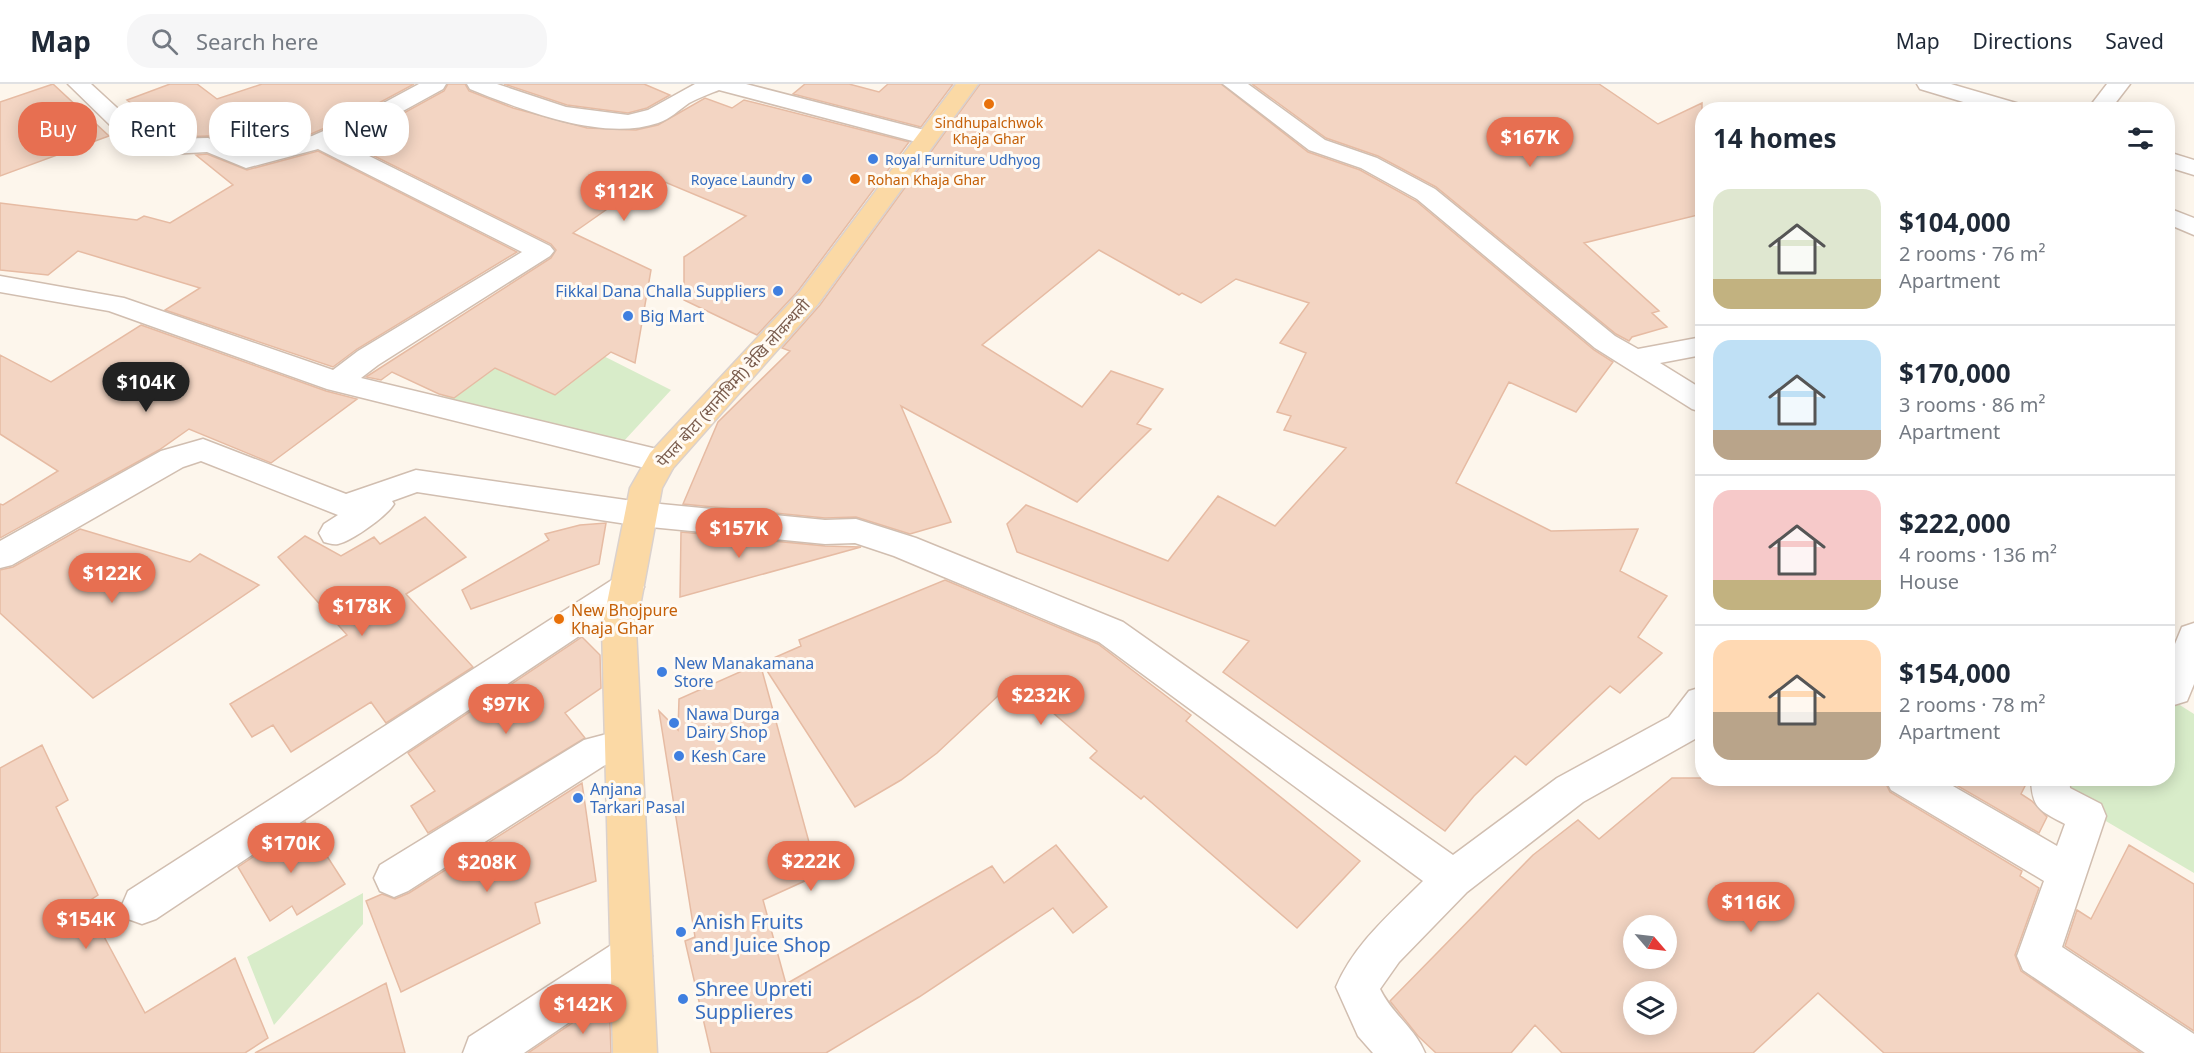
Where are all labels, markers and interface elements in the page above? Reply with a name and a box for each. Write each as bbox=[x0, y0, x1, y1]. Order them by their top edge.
search box bbox=[127, 14, 547, 68]
text: Map bbox=[30, 22, 91, 60]
icon: search bbox=[148, 25, 181, 58]
text: Search here bbox=[196, 26, 318, 56]
text: Map bbox=[1896, 27, 1940, 55]
text: Directions bbox=[1973, 27, 2072, 55]
text: Saved bbox=[2105, 27, 2164, 55]
marker: Sindhupalchwok Khaja Ghar bbox=[982, 97, 996, 111]
chip: Buy bbox=[18, 102, 97, 156]
chip: Rent bbox=[109, 102, 197, 156]
chip: Filters bbox=[209, 102, 311, 156]
chip: New bbox=[323, 102, 409, 156]
place label: Sindhupalchwok Khaja Ghar bbox=[935, 113, 1044, 148]
pin: $167K bbox=[1488, 117, 1572, 168]
text: 14 homes bbox=[1713, 120, 1837, 156]
icon: filters bbox=[2124, 122, 2157, 155]
text: $167K bbox=[1500, 123, 1560, 150]
place label: Royal Furniture Udhyog bbox=[885, 150, 1041, 169]
marker: Royal Furniture Udhyog bbox=[866, 152, 880, 166]
place label: Royace Laundry bbox=[691, 170, 796, 189]
place label: Rohan Khaja Ghar bbox=[867, 170, 986, 189]
pin: $112K bbox=[582, 171, 666, 222]
marker: Royace Laundry bbox=[800, 172, 814, 186]
marker: Rohan Khaja Ghar bbox=[848, 172, 862, 186]
text: $112K bbox=[594, 177, 654, 204]
text: $104,000 bbox=[1899, 204, 2011, 240]
icon: home bbox=[1761, 213, 1833, 285]
text: 2 rooms · 76 m² bbox=[1899, 240, 2046, 267]
text: Apartment bbox=[1899, 267, 2000, 294]
place label: Fikkal Dana Challa Suppliers bbox=[555, 280, 766, 302]
marker: Fikkal Dana Challa Suppliers bbox=[771, 284, 785, 298]
street label: पेपल बोटा (सानोथिमी) देखि लोकन्थली bbox=[651, 294, 815, 472]
place label: Big Mart bbox=[640, 305, 705, 327]
marker: Big Mart bbox=[621, 309, 635, 323]
text: $170,000 bbox=[1899, 355, 2011, 391]
pin: $104K bbox=[104, 362, 188, 413]
icon: home bbox=[1761, 364, 1833, 436]
text: $104K bbox=[116, 368, 176, 395]
text: 3 rooms · 86 m² bbox=[1899, 391, 2046, 418]
text: Apartment bbox=[1899, 418, 2000, 445]
text: $222,000 bbox=[1899, 505, 2011, 541]
pin: $157K bbox=[697, 508, 781, 559]
text: $157K bbox=[709, 514, 769, 541]
icon: home bbox=[1761, 514, 1833, 586]
text: 4 rooms · 136 m² bbox=[1899, 541, 2057, 568]
pin: $122K bbox=[70, 553, 154, 604]
text: $122K bbox=[82, 559, 142, 586]
text: House bbox=[1899, 568, 1959, 595]
pin: $178K bbox=[320, 586, 404, 637]
text: $178K bbox=[332, 592, 392, 619]
place label: New Bhojpure Khaja Ghar bbox=[571, 599, 678, 639]
marker: New Bhojpure Khaja Ghar bbox=[552, 612, 566, 626]
place label: New Manakamana Store bbox=[674, 652, 814, 692]
text: $154,000 bbox=[1899, 655, 2011, 691]
icon: home bbox=[1761, 664, 1833, 736]
marker: New Manakamana Store bbox=[655, 665, 669, 679]
pin: $232K bbox=[999, 675, 1083, 726]
text: $232K bbox=[1011, 681, 1071, 708]
pin: $97K bbox=[470, 684, 542, 735]
text: $97K bbox=[482, 690, 530, 717]
text: 2 rooms · 78 m² bbox=[1899, 691, 2046, 718]
place label: Nawa Durga Dairy Shop bbox=[686, 703, 780, 743]
marker: Nawa Durga Dairy Shop bbox=[667, 716, 681, 730]
text: Apartment bbox=[1899, 718, 2000, 745]
place label: Kesh Care bbox=[691, 745, 766, 767]
marker: Kesh Care bbox=[672, 749, 686, 763]
place label: Anjana Tarkari Pasal bbox=[590, 778, 685, 818]
marker: Anjana Tarkari Pasal bbox=[571, 791, 585, 805]
pin: $170K bbox=[249, 823, 333, 874]
text: $170K bbox=[261, 829, 321, 856]
pin: $222K bbox=[769, 841, 853, 892]
pin: $208K bbox=[445, 842, 529, 893]
text: $222K bbox=[781, 847, 841, 874]
text: $208K bbox=[457, 848, 517, 875]
pin: $116K bbox=[1709, 882, 1793, 933]
text: $116K bbox=[1721, 888, 1781, 915]
pin: $154K bbox=[44, 899, 128, 950]
text: $154K bbox=[56, 905, 116, 932]
place label: Anish Fruits and Juice Shop bbox=[693, 908, 831, 958]
north arrow bbox=[1623, 915, 1677, 969]
map controls bbox=[1623, 915, 1677, 1035]
marker: Anish Fruits and Juice Shop bbox=[674, 925, 688, 939]
place label: Shree Upreti Supplieres bbox=[695, 975, 812, 1025]
button: layers bbox=[1623, 981, 1677, 1035]
pin: $142K bbox=[541, 984, 625, 1035]
text: $142K bbox=[553, 990, 613, 1017]
marker: Shree Upreti Supplieres bbox=[676, 992, 690, 1006]

